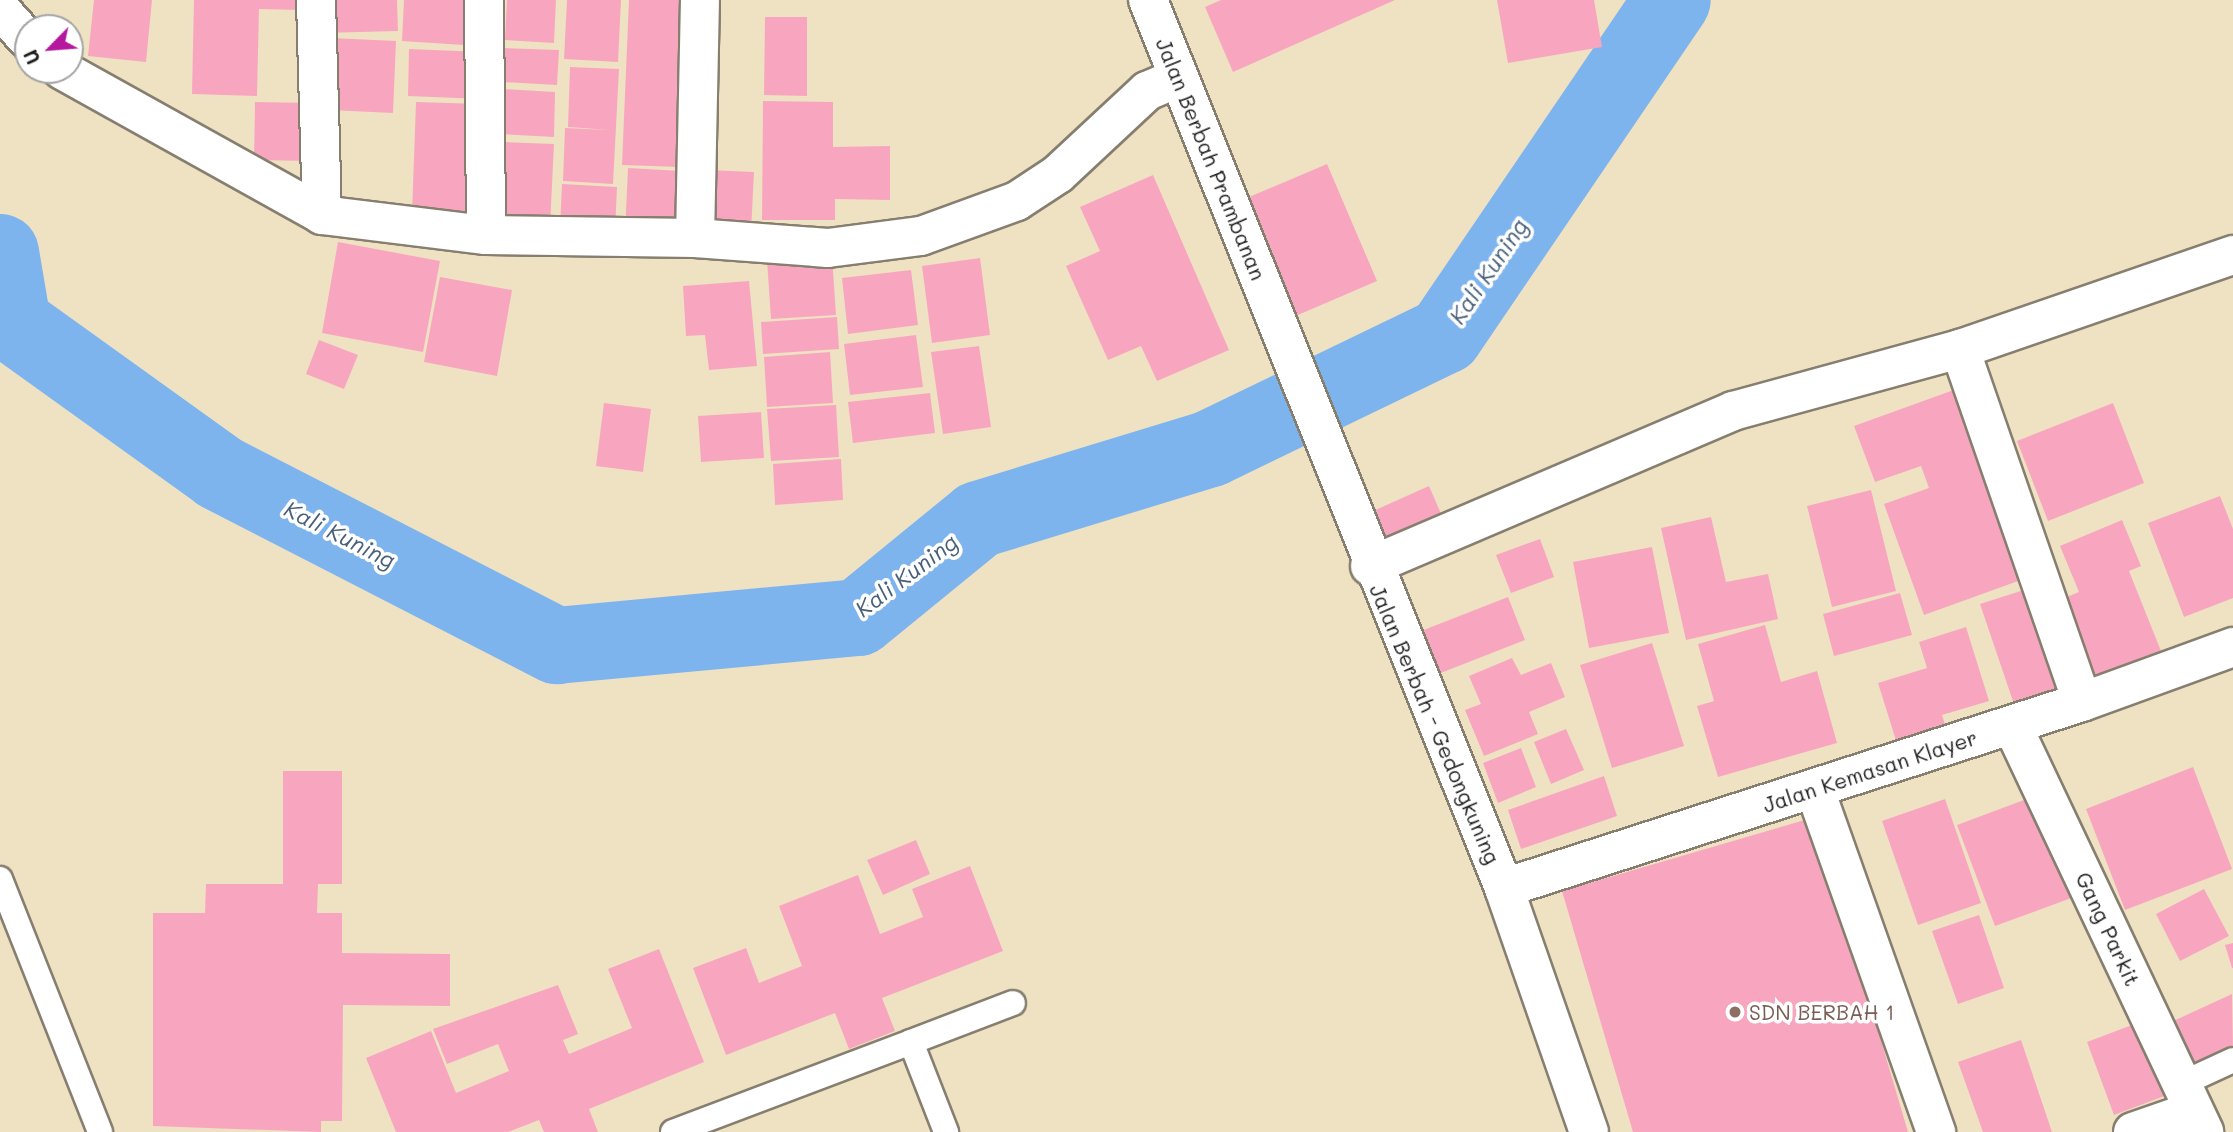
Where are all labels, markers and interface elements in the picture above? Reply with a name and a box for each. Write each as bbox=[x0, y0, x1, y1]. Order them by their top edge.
north arrow bbox=[14, 14, 84, 84]
street label: Jalan Berbah Prambanan bbox=[1151, 34, 1271, 284]
text: U bbox=[17, 46, 45, 69]
water label: Kali Kuning bbox=[1443, 213, 1533, 329]
water label: Kali Kuning bbox=[280, 494, 400, 574]
water label: Kali Kuning bbox=[849, 528, 963, 622]
street label: Jalan Berbah - Gedongkuning bbox=[1365, 580, 1505, 868]
street label: Jalan Kemasan Klayer bbox=[1760, 724, 1980, 818]
street label: Gang Parkit bbox=[2071, 868, 2145, 990]
place label: SDN BERBAH 1 bbox=[1749, 999, 1895, 1025]
marker: SDN BERBAH 1 bbox=[1727, 1004, 1743, 1020]

